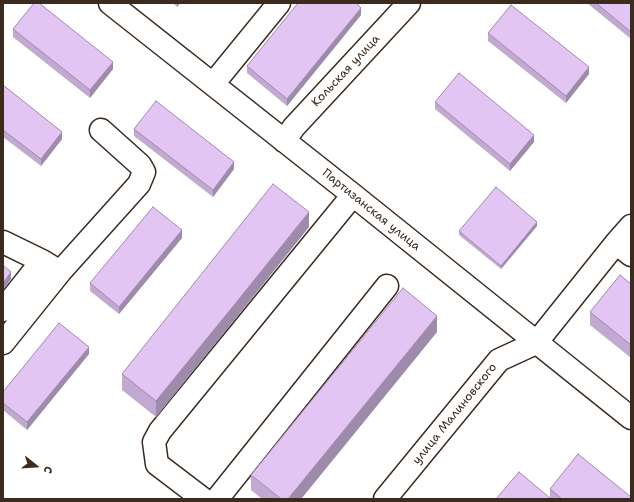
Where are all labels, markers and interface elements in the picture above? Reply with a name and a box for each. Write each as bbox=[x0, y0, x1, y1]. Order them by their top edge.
street label: Кольская улица bbox=[309, 32, 383, 110]
street label: Партизанская улица bbox=[319, 166, 423, 254]
street label: улица Малиновского bbox=[410, 361, 500, 467]
north arrow bbox=[16, 446, 56, 486]
text: С bbox=[40, 464, 56, 475]

